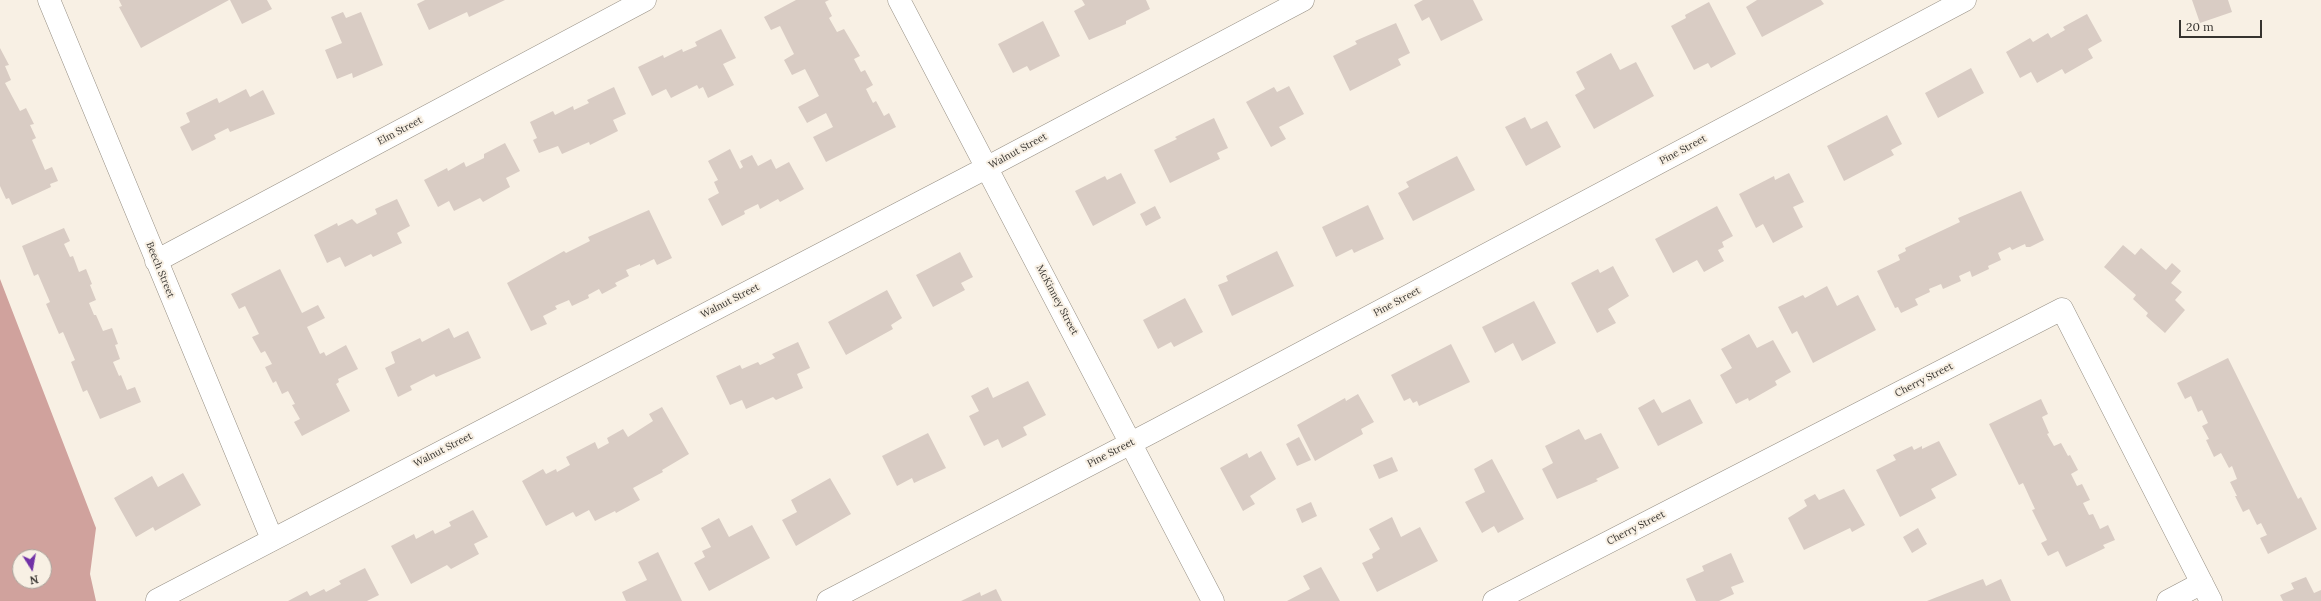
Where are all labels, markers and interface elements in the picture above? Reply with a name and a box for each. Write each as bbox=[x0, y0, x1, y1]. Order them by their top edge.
scale bar bbox=[2181, 12, 2264, 38]
text: 20 m bbox=[2186, 19, 2214, 34]
street label: Elm Street bbox=[376, 114, 424, 148]
street label: Walnut Street bbox=[987, 131, 1049, 171]
street label: Pine Street bbox=[1658, 133, 1708, 167]
street label: Beech Street bbox=[143, 240, 177, 300]
street label: McKinney Street bbox=[1033, 263, 1081, 337]
street label: Walnut Street bbox=[699, 281, 761, 321]
street label: Pine Street bbox=[1372, 285, 1422, 319]
street label: Cherry Street bbox=[1893, 360, 1955, 400]
street label: Walnut Street bbox=[412, 430, 474, 470]
street label: Pine Street bbox=[1085, 436, 1137, 470]
street label: Cherry Street bbox=[1605, 508, 1667, 548]
north arrow bbox=[12, 549, 52, 589]
text: N bbox=[29, 572, 40, 587]

